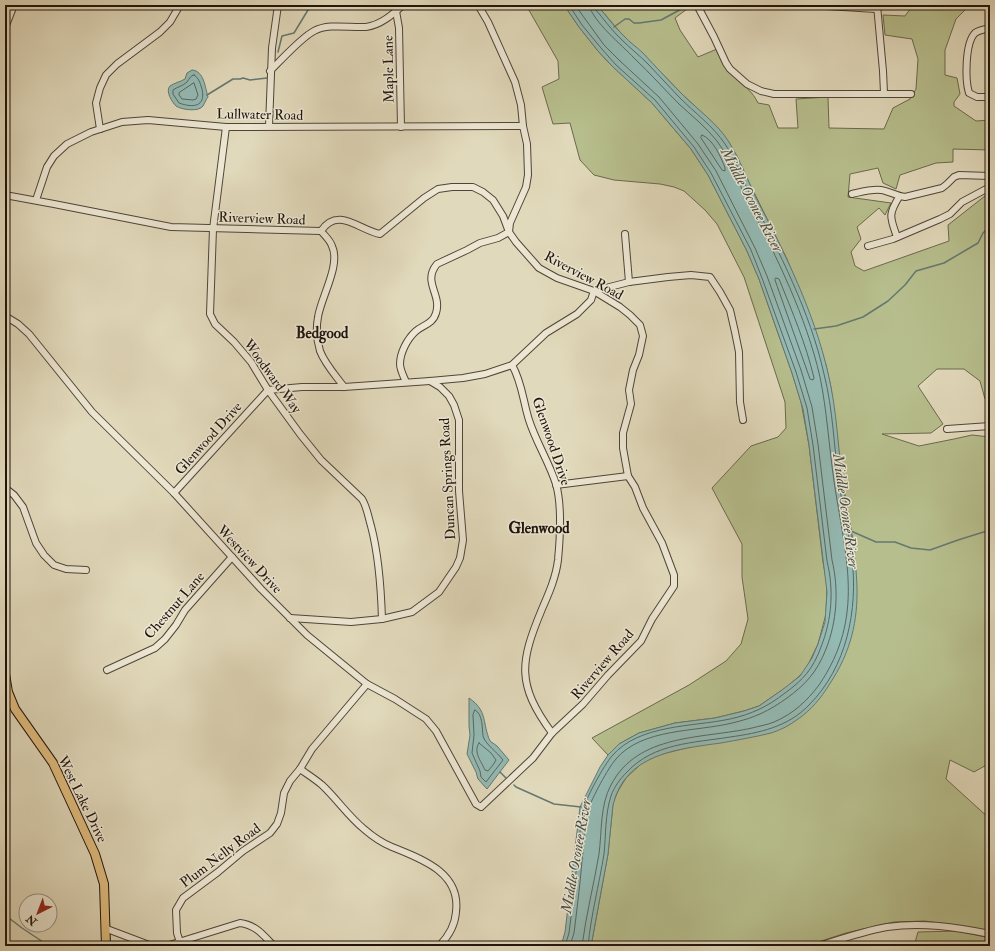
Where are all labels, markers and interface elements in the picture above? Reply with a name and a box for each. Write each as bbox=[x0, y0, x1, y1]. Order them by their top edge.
street label: Maple Lane bbox=[379, 35, 399, 103]
street label: Lullwater Road bbox=[217, 105, 304, 124]
water label: Middle Oconee River bbox=[716, 144, 788, 257]
street label: Riverview Road bbox=[218, 208, 306, 229]
street label: Riverview Road bbox=[541, 247, 626, 303]
district label: Bedgood bbox=[296, 324, 349, 344]
street label: Woodward Way bbox=[239, 335, 306, 418]
street label: Glenwood Drive bbox=[528, 395, 575, 488]
street label: Glenwood Drive bbox=[171, 398, 246, 478]
street label: Duncan Springs Road bbox=[436, 417, 460, 540]
water label: Middle Oconee River bbox=[828, 451, 863, 571]
district label: Glenwood bbox=[508, 519, 570, 538]
street label: Westview Drive bbox=[213, 521, 286, 597]
street label: Chestnut Lane bbox=[141, 568, 208, 642]
street label: Riverview Road bbox=[567, 626, 637, 703]
street label: West Lake Drive bbox=[54, 752, 111, 845]
water label: Middle Oconee River bbox=[557, 796, 596, 916]
street label: Plum Nelly Road bbox=[177, 820, 265, 892]
north arrow bbox=[18, 893, 58, 933]
text: N bbox=[23, 911, 40, 929]

